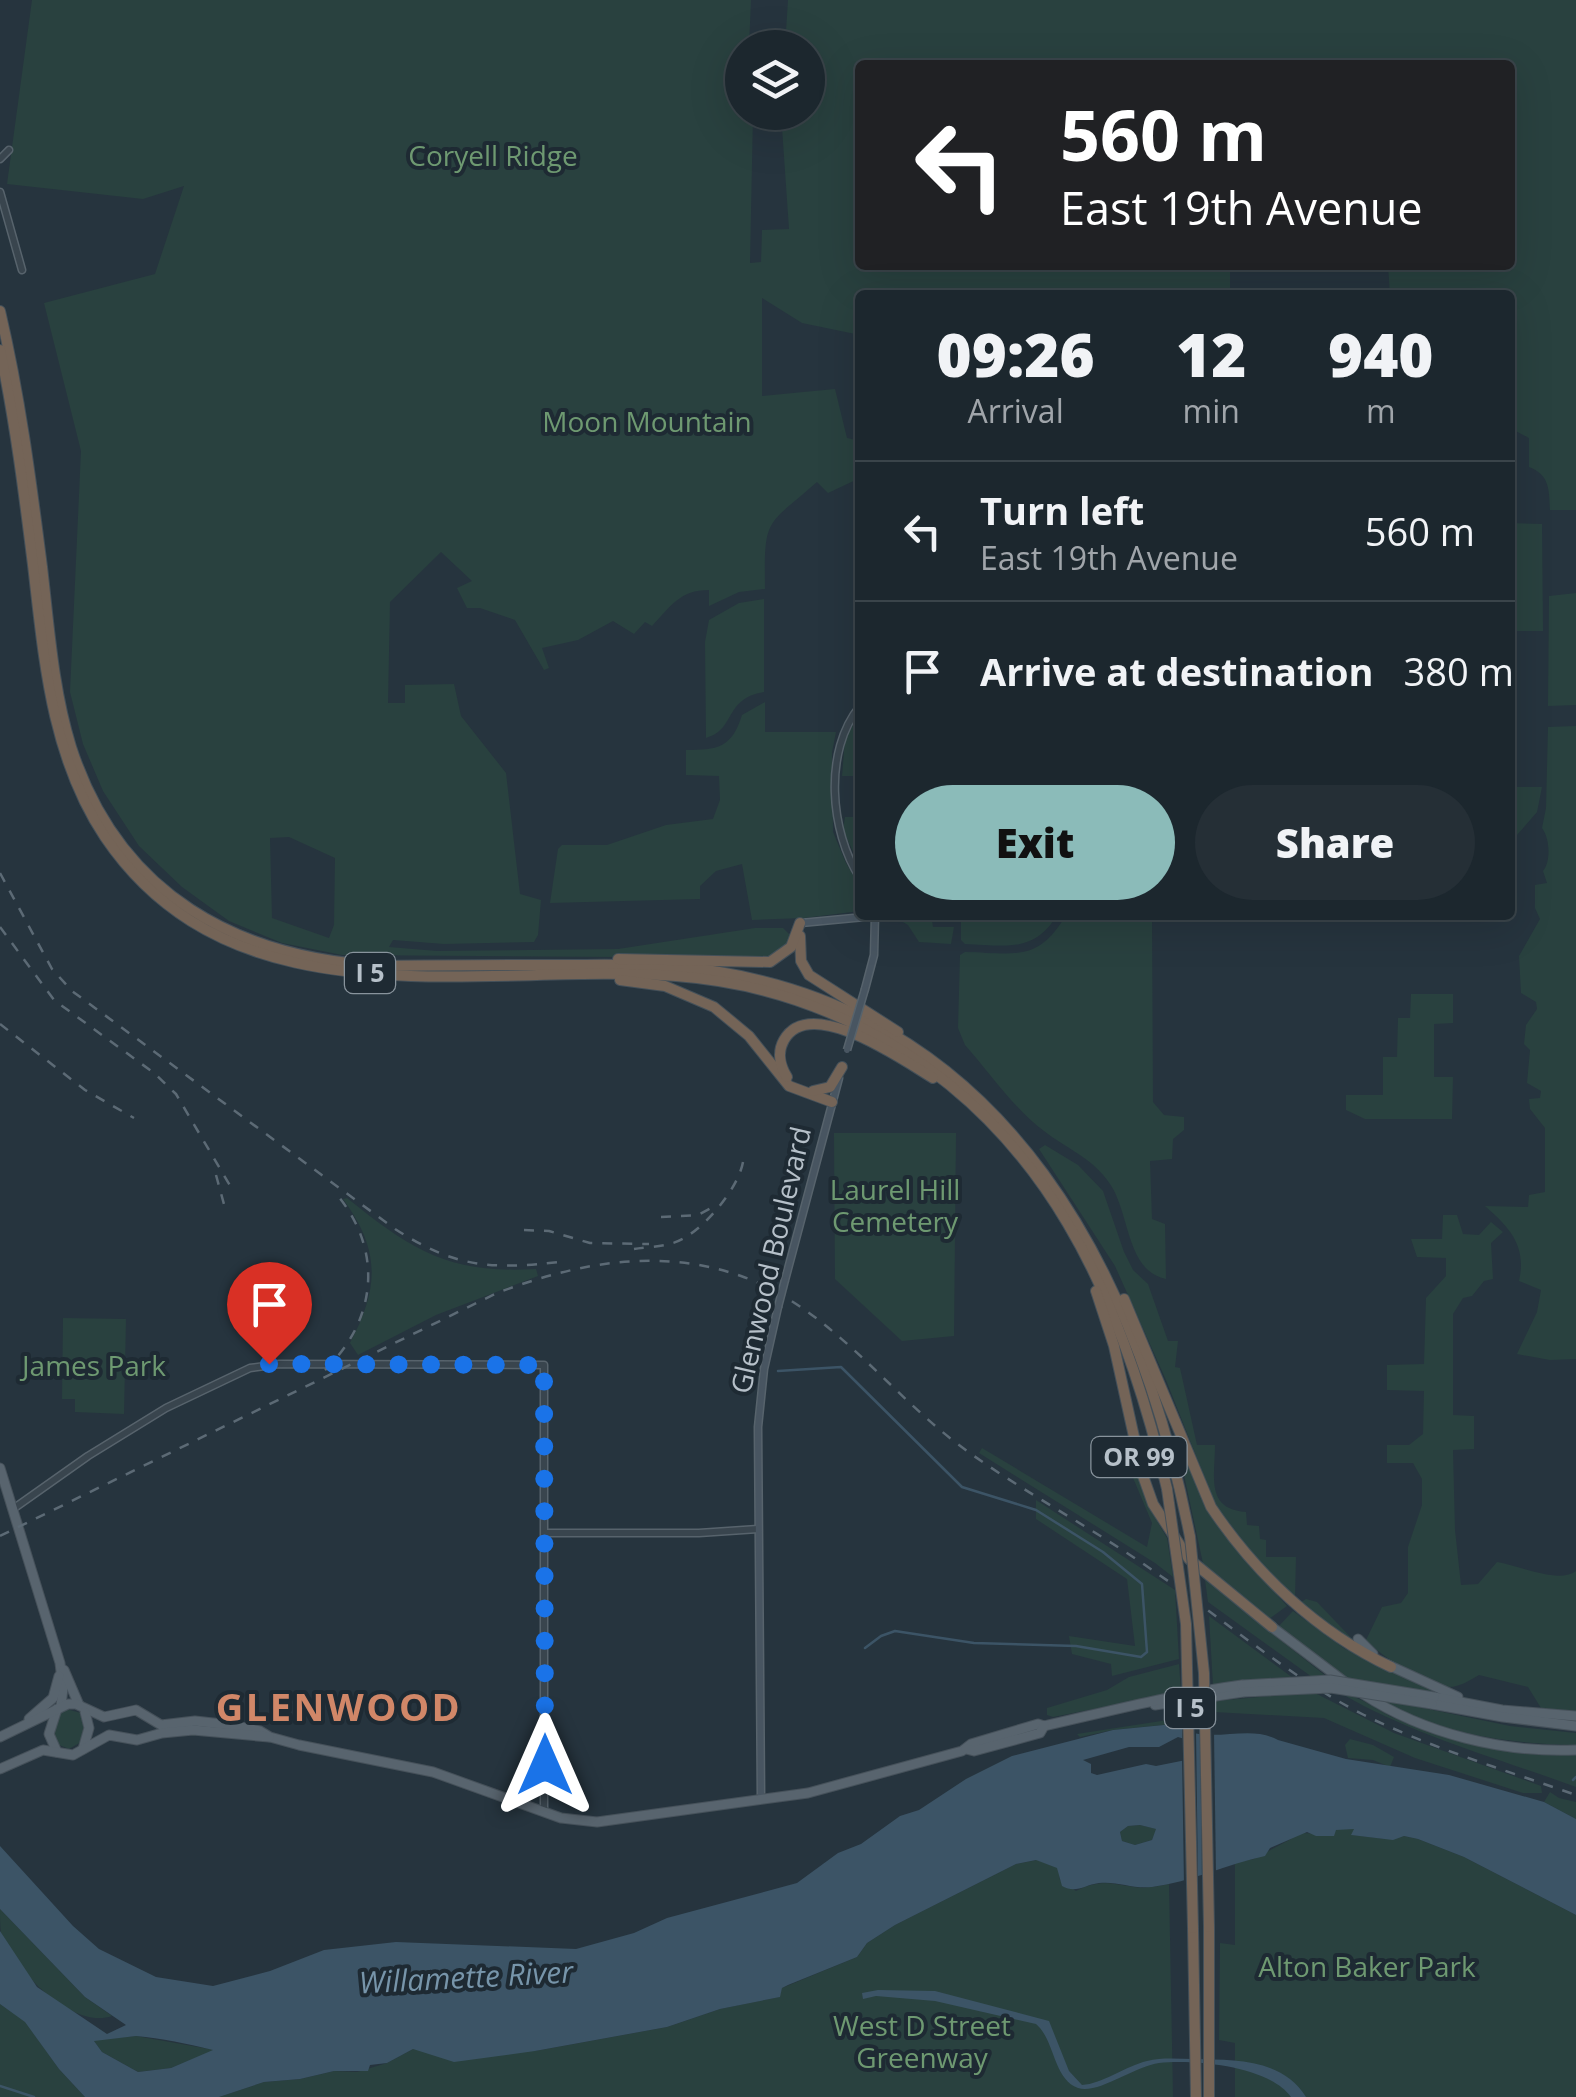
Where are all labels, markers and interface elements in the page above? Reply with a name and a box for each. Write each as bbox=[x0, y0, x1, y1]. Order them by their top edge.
map controls bbox=[725, 30, 825, 130]
button: layers bbox=[725, 30, 825, 130]
text: 560 m bbox=[1060, 86, 1267, 182]
icon: left bbox=[895, 100, 1025, 230]
park label: Coryell Ridge bbox=[408, 136, 578, 174]
text: East 19th Avenue bbox=[1060, 177, 1423, 238]
text: 09:26 bbox=[937, 313, 1095, 395]
text: 12 bbox=[1176, 313, 1246, 395]
text: 940 bbox=[1328, 313, 1433, 395]
text: Arrival bbox=[967, 389, 1064, 432]
text: min bbox=[1183, 389, 1240, 432]
text: m bbox=[1366, 389, 1396, 432]
park label: Moon Mountain bbox=[542, 402, 752, 440]
text: Turn left bbox=[980, 484, 1144, 536]
icon: left bbox=[895, 504, 950, 559]
text: 560 m bbox=[1365, 505, 1475, 557]
text: East 19th Avenue bbox=[980, 536, 1238, 579]
icon: arrive bbox=[895, 644, 950, 699]
text: Arrive at destination bbox=[980, 645, 1374, 697]
text: 380 m bbox=[1404, 645, 1514, 697]
button: Exit bbox=[895, 785, 1175, 900]
button: Share bbox=[1195, 785, 1475, 900]
road number: I 5 bbox=[345, 953, 395, 993]
street label: Glenwood Boulevard bbox=[721, 1122, 819, 1397]
park label: Laurel Hill Cemetery bbox=[830, 1170, 960, 1240]
pin bbox=[227, 1262, 312, 1365]
icon: arrive bbox=[242, 1277, 297, 1332]
park label: James Park bbox=[19, 1346, 166, 1384]
road number: OR 99 bbox=[1092, 1437, 1186, 1477]
district label: GLENWOOD bbox=[216, 1680, 462, 1732]
road number: I 5 bbox=[1165, 1688, 1215, 1728]
position arrow bbox=[493, 1713, 597, 1817]
park label: Alton Baker Park bbox=[1258, 1947, 1476, 1985]
water label: Willamette River bbox=[358, 1950, 575, 2003]
park label: West D Street Greenway bbox=[833, 2006, 1011, 2076]

